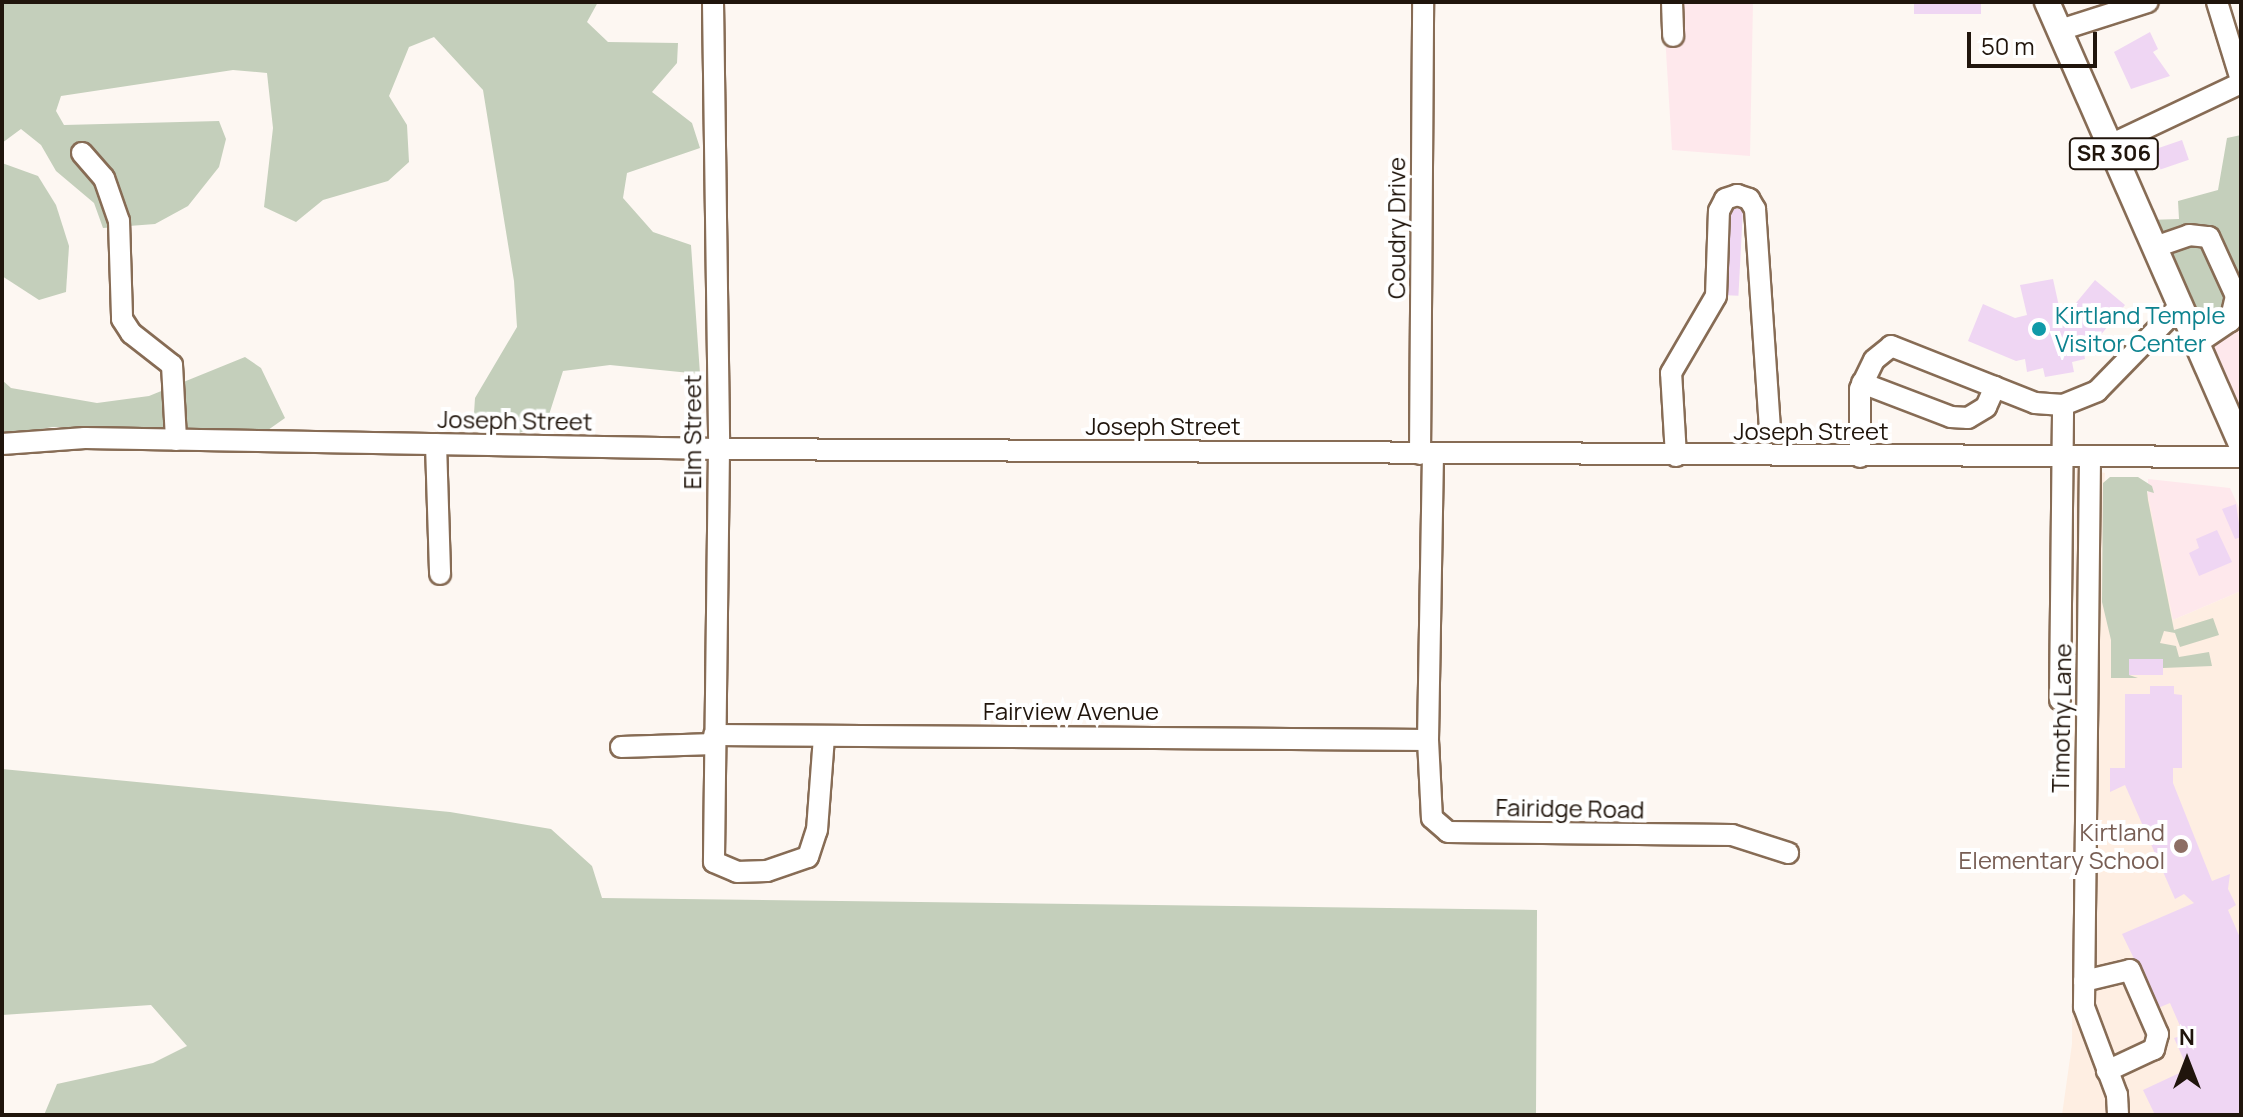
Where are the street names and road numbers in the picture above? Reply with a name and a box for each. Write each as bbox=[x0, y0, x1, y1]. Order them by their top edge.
road number: SR 306 bbox=[2068, 136, 2160, 172]
street label: Coudry Drive bbox=[1382, 157, 1410, 299]
street label: Elm Street bbox=[678, 375, 706, 489]
street label: Joseph Street bbox=[437, 404, 593, 436]
street label: Joseph Street bbox=[1085, 412, 1241, 440]
street label: Joseph Street bbox=[1733, 417, 1889, 445]
street label: Timothy Lane bbox=[2045, 643, 2077, 793]
street label: Fairview Avenue bbox=[983, 697, 1159, 725]
street label: Fairidge Road bbox=[1495, 792, 1645, 824]

